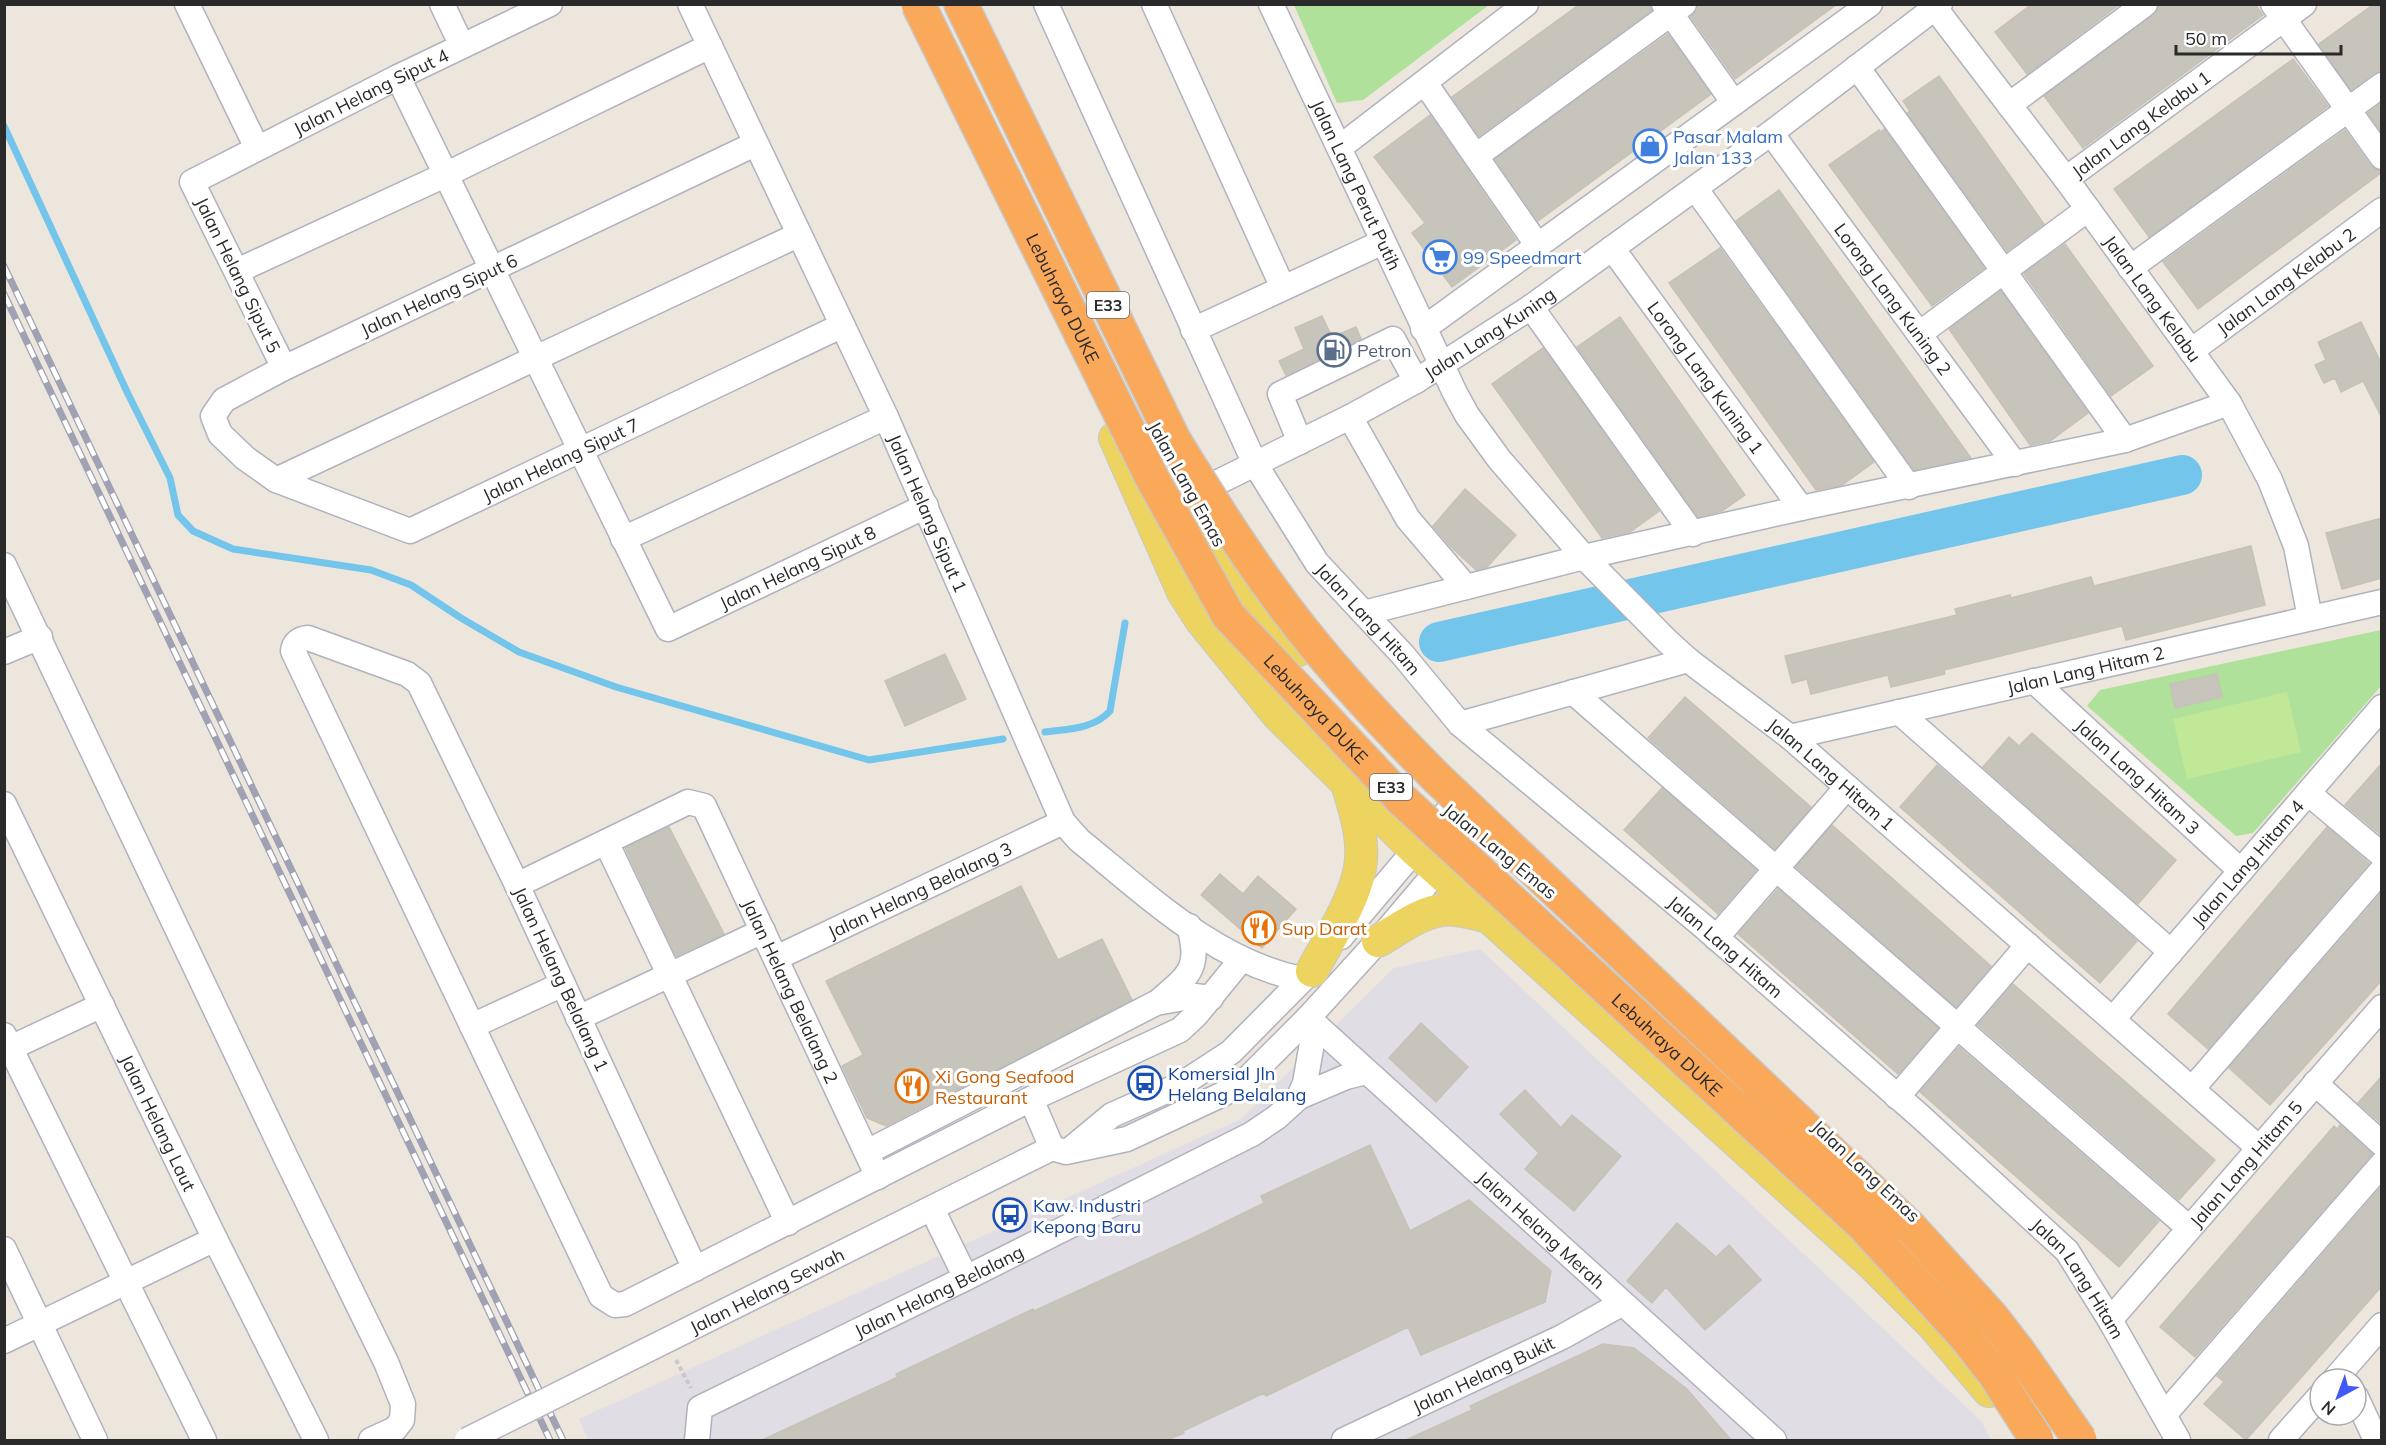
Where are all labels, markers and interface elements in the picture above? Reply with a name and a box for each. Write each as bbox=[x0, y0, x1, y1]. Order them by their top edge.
scale bar bbox=[2176, 18, 2341, 56]
text: 50 m bbox=[2185, 27, 2227, 50]
street label: Jalan Helang Siput 4 bbox=[289, 43, 452, 140]
street label: Jalan Lang Kelabu 1 bbox=[2067, 65, 2215, 183]
street label: Jalan Lang Perut Putih bbox=[1306, 96, 1407, 274]
place label: Pasar Malam Jalan 133 bbox=[1673, 125, 1783, 169]
shop icon: Pasar Malam Jalan 133 bbox=[1632, 128, 1668, 164]
street label: Jalan Helang Siput 5 bbox=[190, 193, 286, 357]
street label: Lorong Lang Kuning 2 bbox=[1830, 218, 1957, 379]
street label: Jalan Lang Kelabu 2 bbox=[2212, 222, 2360, 340]
street label: Lebuhraya DUKE bbox=[1021, 229, 1105, 367]
street label: Jalan Lang Kelabu bbox=[2099, 230, 2207, 366]
supermarket icon: 99 Speedmart bbox=[1422, 239, 1458, 275]
place label: 99 Speedmart bbox=[1463, 246, 1582, 269]
street label: Jalan Helang Siput 6 bbox=[357, 249, 521, 341]
street label: Jalan Lang Kuning bbox=[1420, 282, 1559, 384]
road number: E33 bbox=[1087, 292, 1129, 318]
street label: Lorong Lang Kuning 1 bbox=[1643, 297, 1769, 458]
fuel station icon: Petron bbox=[1316, 332, 1352, 368]
place label: Petron bbox=[1357, 339, 1412, 362]
street label: Jalan Helang Siput 7 bbox=[479, 412, 642, 506]
street label: Jalan Lang Emas bbox=[1143, 417, 1231, 551]
street label: Jalan Helang Siput 1 bbox=[883, 430, 973, 596]
street label: Jalan Helang Siput 8 bbox=[716, 520, 879, 614]
street label: Jalan Lang Hitam bbox=[1311, 558, 1426, 680]
street label: Jalan Lang Hitam 2 bbox=[2005, 641, 2166, 699]
street label: Lebuhraya DUKE bbox=[1259, 649, 1373, 768]
street label: Jalan Lang Hitam 1 bbox=[1763, 713, 1899, 835]
street label: Jalan Lang Hitam 3 bbox=[2071, 714, 2205, 839]
road number: E33 bbox=[1370, 774, 1412, 800]
street label: Jalan Lang Hitam 4 bbox=[2186, 795, 2309, 931]
street label: Jalan Lang Emas bbox=[1438, 798, 1562, 904]
street label: Jalan Helang Belalang 3 bbox=[824, 836, 1015, 943]
street label: Jalan Helang Belalang 1 bbox=[508, 883, 614, 1075]
street label: Jalan Lang Hitam bbox=[1663, 890, 1788, 1002]
street label: Jalan Helang Belalang 2 bbox=[738, 895, 844, 1087]
restaurant icon: Sup Darat bbox=[1241, 910, 1277, 946]
place label: Sup Darat bbox=[1282, 917, 1367, 940]
street label: Lebuhraya DUKE bbox=[1607, 988, 1727, 1101]
street label: Jalan Helang Laut bbox=[116, 1050, 201, 1195]
place label: Komersial Jln Helang Belalang bbox=[1168, 1062, 1306, 1106]
place label: Xi Gong Seafood Restaurant bbox=[935, 1065, 1074, 1109]
bus stop icon: Komersial Jln Helang Belalang bbox=[1127, 1065, 1163, 1101]
restaurant icon: Xi Gong Seafood Restaurant bbox=[894, 1068, 930, 1104]
street label: Jalan Lang Hitam 5 bbox=[2184, 1096, 2307, 1232]
street label: Jalan Lang Emas bbox=[1807, 1115, 1925, 1227]
street label: Jalan Helang Merah bbox=[1473, 1166, 1610, 1293]
place label: Kaw. Industri Kepong Baru bbox=[1033, 1194, 1141, 1238]
bus stop icon: Kaw. Industri Kepong Baru bbox=[992, 1197, 1028, 1233]
street label: Jalan Lang Hitam bbox=[2027, 1213, 2130, 1343]
street label: Jalan Helang Belalang bbox=[850, 1240, 1027, 1342]
street label: Jalan Helang Sewah bbox=[686, 1242, 848, 1338]
street label: Jalan Helang Bukit bbox=[1408, 1331, 1558, 1418]
north arrow bbox=[2308, 1367, 2368, 1427]
text: N bbox=[2317, 1397, 2339, 1420]

